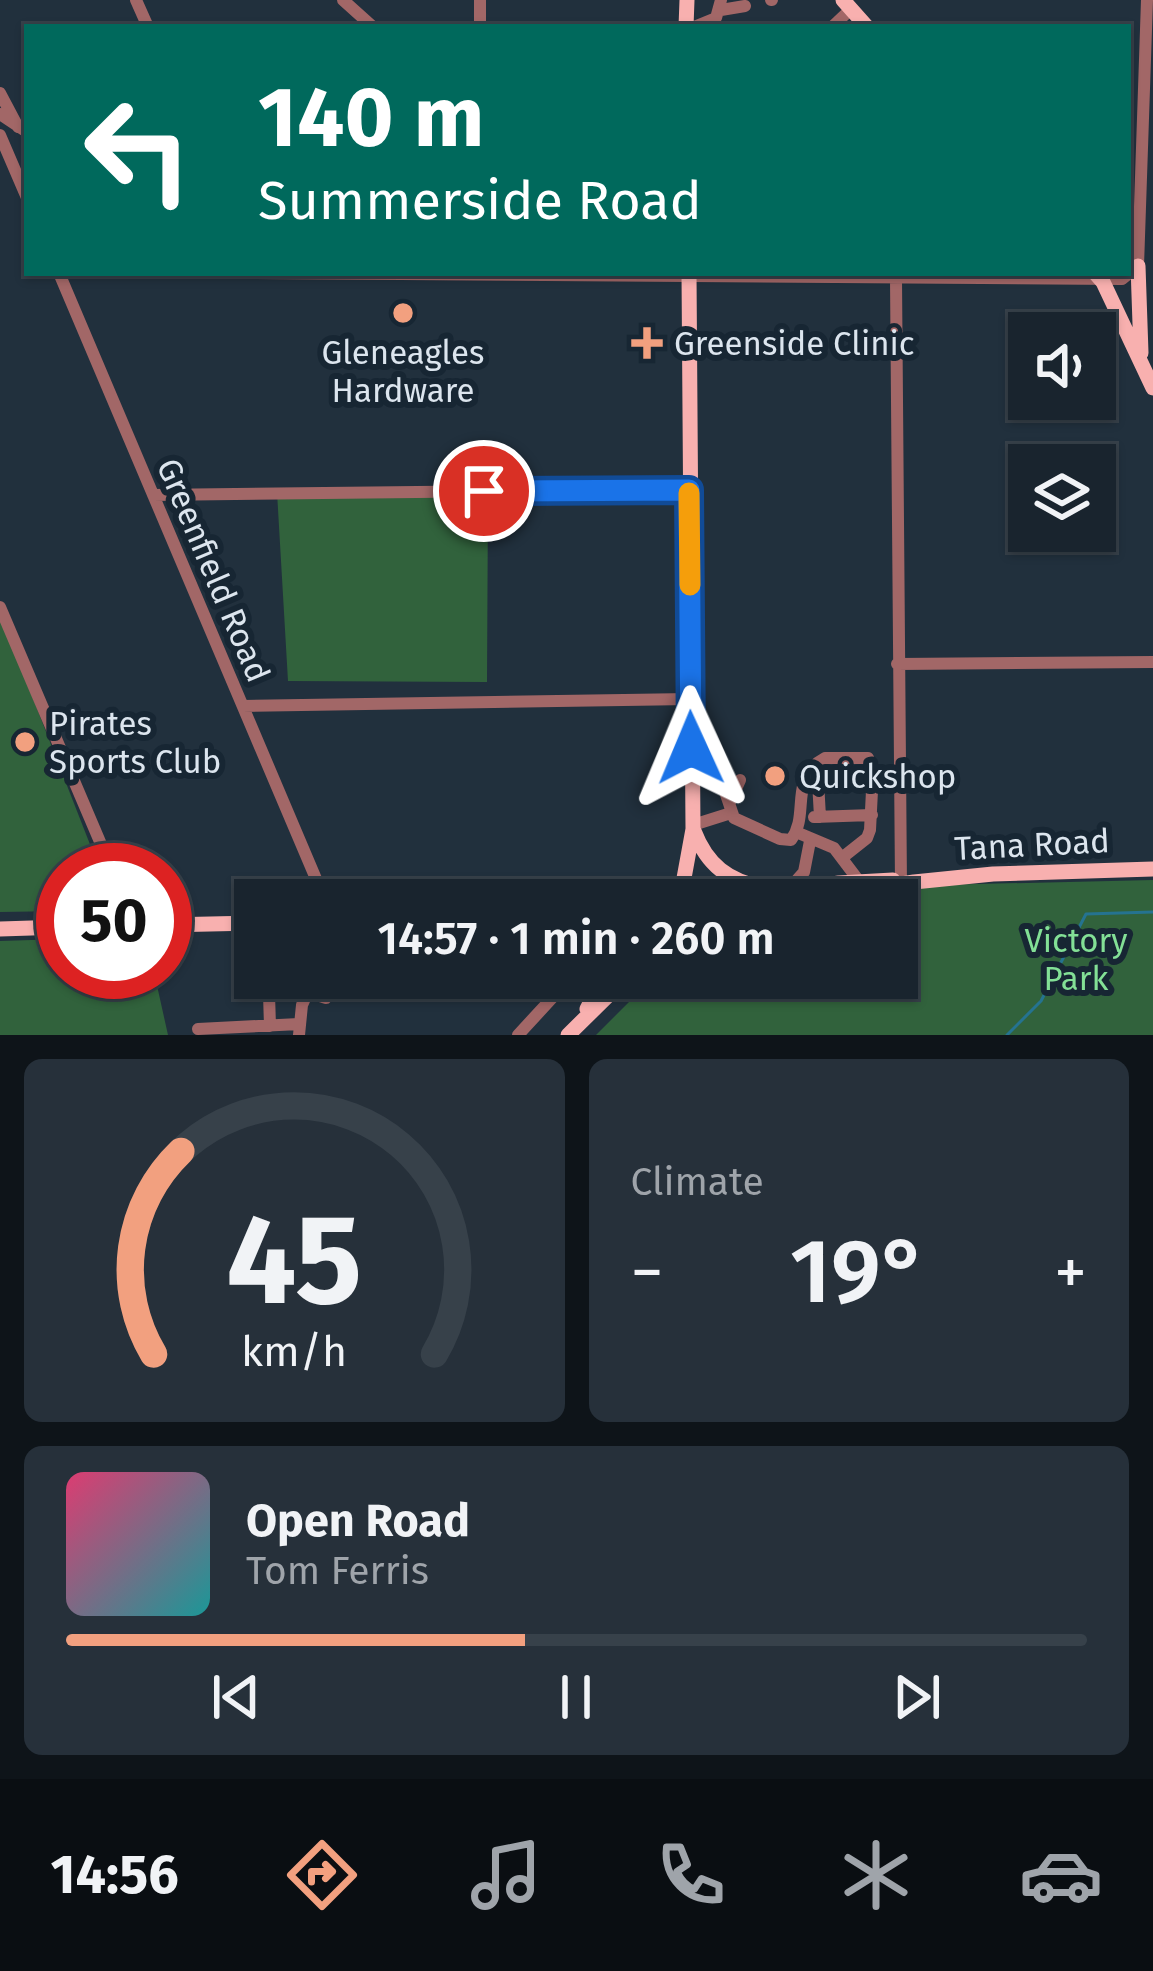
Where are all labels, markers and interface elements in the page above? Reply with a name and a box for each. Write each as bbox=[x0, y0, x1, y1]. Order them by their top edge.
text: 140 m bbox=[258, 67, 484, 168]
icon: left bbox=[60, 72, 216, 228]
text: Summerside Road bbox=[258, 169, 702, 233]
marker: Gleneagles Hardware bbox=[390, 300, 416, 326]
map controls bbox=[1008, 312, 1116, 552]
button: sound bbox=[1008, 312, 1116, 420]
place label: Greenside Clinic bbox=[674, 324, 915, 364]
marker: Greenside Clinic bbox=[631, 327, 663, 359]
place label: Gleneagles Hardware bbox=[322, 333, 485, 411]
pin bbox=[433, 440, 535, 542]
button: layers bbox=[1008, 444, 1116, 552]
street label: Greenfield Road bbox=[148, 453, 278, 688]
icon: arrive bbox=[451, 458, 517, 524]
position arrow bbox=[628, 685, 754, 811]
place label: Pirates Sports Club bbox=[49, 704, 221, 782]
marker: Pirates Sports Club bbox=[12, 729, 38, 755]
place label: Quickshop bbox=[799, 757, 956, 797]
marker: Quickshop bbox=[762, 763, 788, 789]
street label: Tana Road bbox=[953, 821, 1111, 869]
speed limit sign: 50 bbox=[36, 843, 192, 999]
text: 14:57 · 1 min · 260 m bbox=[377, 912, 775, 966]
park label: Victory Park bbox=[1024, 921, 1128, 999]
text: Climate bbox=[631, 1159, 764, 1205]
text: 45 bbox=[226, 1186, 362, 1336]
text: 19° bbox=[790, 1218, 928, 1326]
text: − bbox=[631, 1233, 664, 1312]
text: + bbox=[1054, 1233, 1087, 1312]
text: km/h bbox=[241, 1325, 347, 1376]
text: Open Road bbox=[246, 1494, 470, 1548]
text: Tom Ferris bbox=[246, 1548, 429, 1594]
icon: previous bbox=[203, 1664, 269, 1730]
icon: pause bbox=[543, 1664, 609, 1730]
icon: next bbox=[884, 1664, 950, 1730]
icon: directions bbox=[280, 1833, 364, 1917]
icon: music bbox=[464, 1833, 548, 1917]
icon: phone bbox=[649, 1833, 733, 1917]
icon: climate bbox=[834, 1833, 918, 1917]
icon: car bbox=[1019, 1833, 1103, 1917]
text: 14:56 bbox=[50, 1843, 179, 1907]

